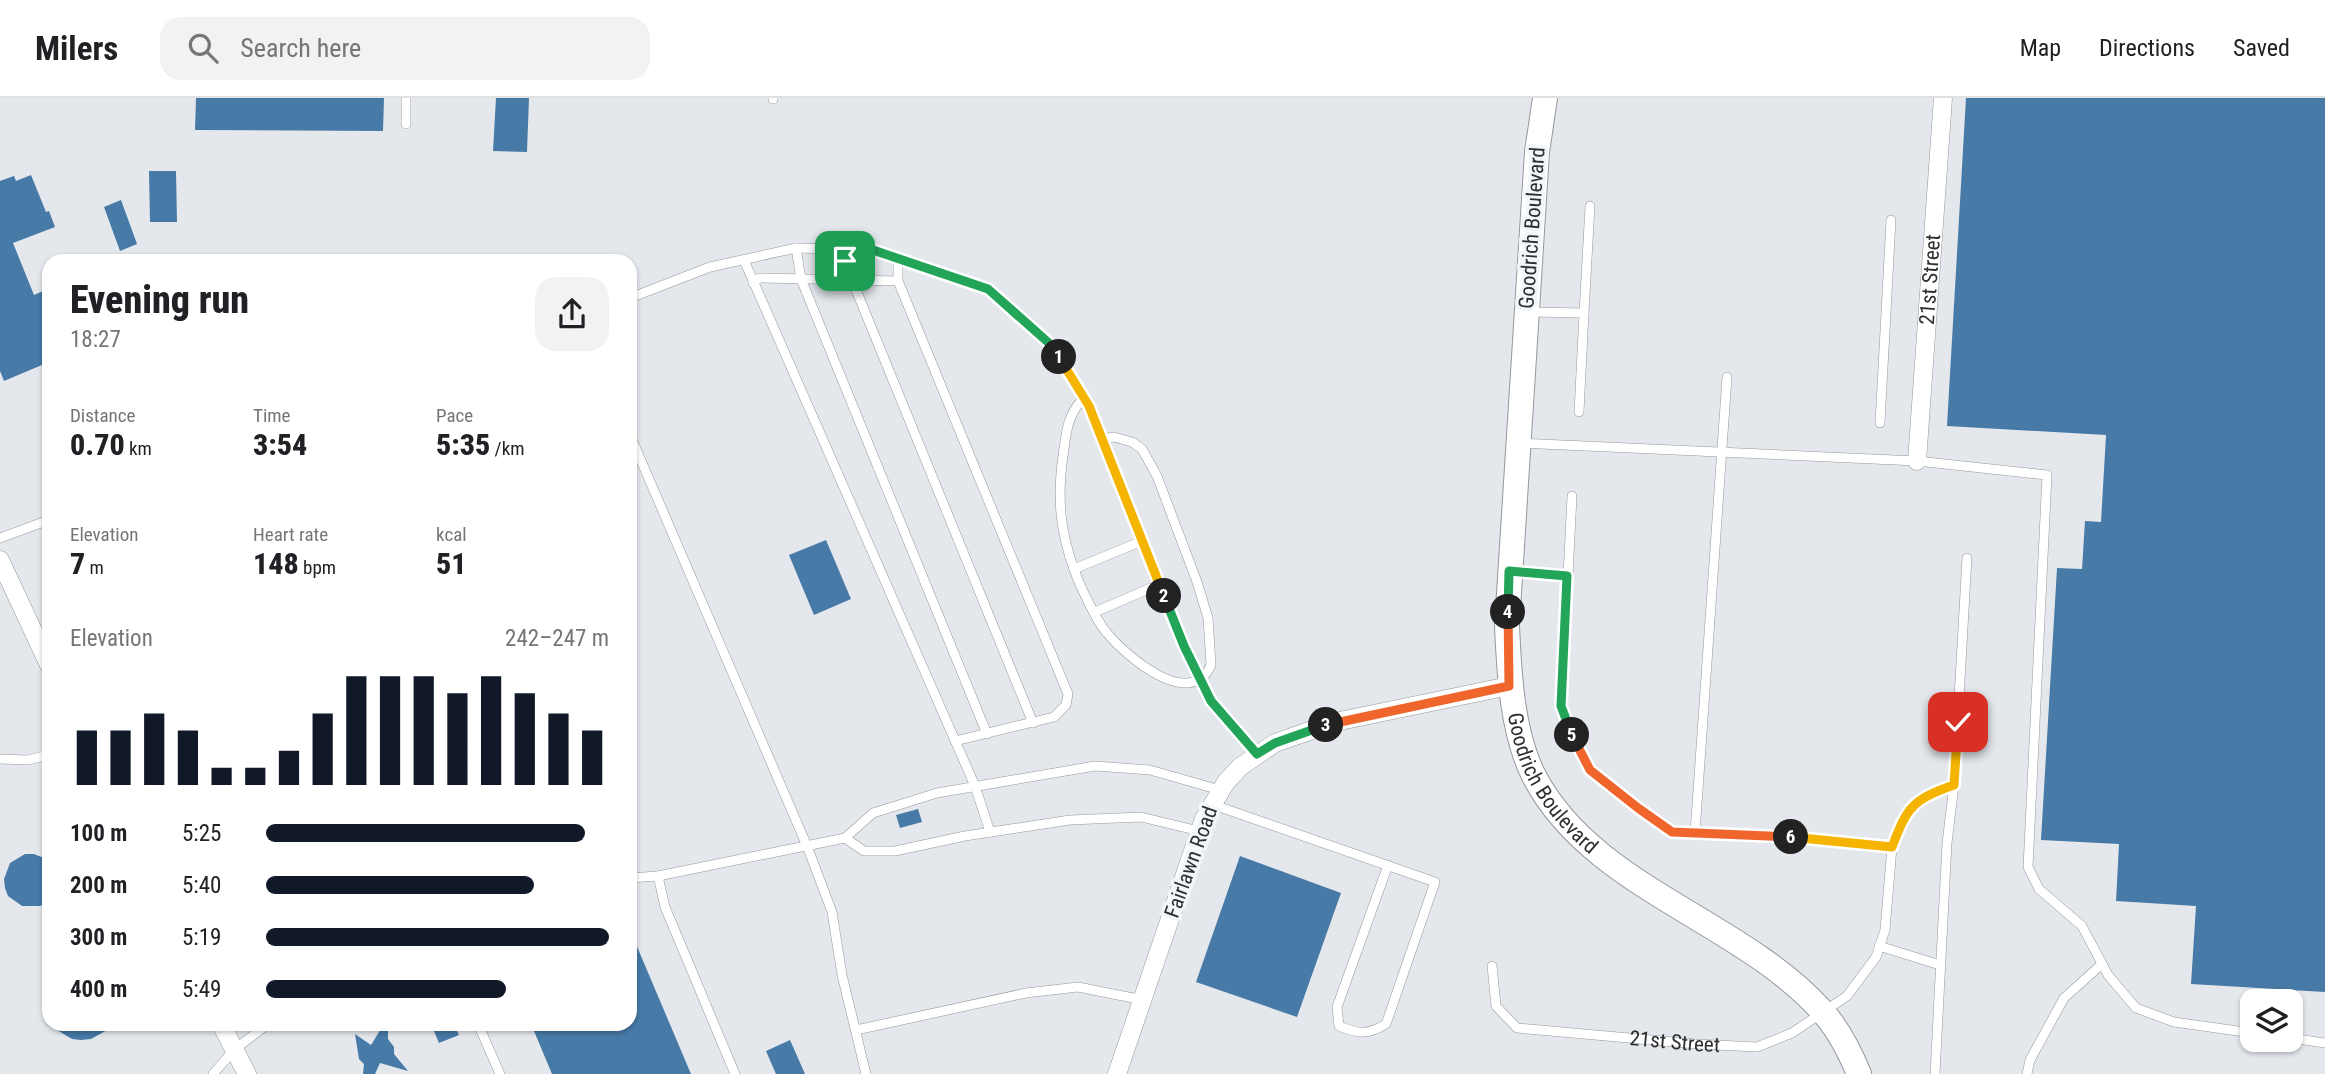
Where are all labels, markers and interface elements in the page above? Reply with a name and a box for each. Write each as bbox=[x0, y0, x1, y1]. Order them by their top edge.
search box bbox=[160, 17, 650, 80]
text: Milers bbox=[35, 29, 118, 68]
icon: search bbox=[184, 29, 222, 67]
text: Search here bbox=[240, 33, 361, 63]
text: Map bbox=[2020, 34, 2061, 62]
text: Directions bbox=[2099, 34, 2195, 62]
text: Saved bbox=[2233, 34, 2290, 62]
street label: Goodrich Boulevard bbox=[1514, 146, 1550, 310]
pin bbox=[815, 231, 875, 291]
street label: 21st Street bbox=[1915, 233, 1945, 326]
icon: arrive bbox=[826, 242, 864, 280]
button: share bbox=[535, 277, 609, 351]
text: Evening run bbox=[70, 278, 249, 322]
text: 18:27 bbox=[70, 326, 121, 353]
pin: 1 bbox=[1042, 340, 1076, 374]
text: 1 bbox=[1054, 345, 1063, 368]
text: Distance bbox=[70, 404, 135, 427]
text: Time bbox=[253, 404, 290, 427]
text: Pace bbox=[436, 404, 473, 427]
text: 0.70 bbox=[70, 427, 125, 462]
text: 3:54 bbox=[253, 427, 307, 462]
text: 5:35 bbox=[436, 427, 490, 462]
text: km bbox=[125, 437, 152, 460]
text: /km bbox=[490, 437, 525, 460]
text: Elevation bbox=[70, 523, 138, 546]
text: Heart rate bbox=[253, 523, 328, 546]
text: kcal bbox=[436, 523, 467, 546]
text: 7 bbox=[70, 546, 85, 581]
text: 148 bbox=[253, 546, 299, 581]
text: 51 bbox=[436, 546, 467, 581]
text: m bbox=[85, 556, 104, 579]
text: bpm bbox=[299, 556, 336, 579]
pin: 2 bbox=[1146, 578, 1182, 614]
text: 2 bbox=[1159, 584, 1168, 607]
pin: 4 bbox=[1490, 594, 1526, 630]
text: 4 bbox=[1503, 600, 1512, 623]
text: Elevation bbox=[70, 625, 153, 652]
text: 242–247 m bbox=[505, 625, 609, 652]
pin bbox=[1928, 692, 1988, 752]
icon: check bbox=[1939, 703, 1977, 741]
pin: 3 bbox=[1308, 708, 1344, 742]
street label: Goodrich Boulevard bbox=[1503, 711, 1603, 859]
text: 3 bbox=[1321, 713, 1330, 736]
pin: 5 bbox=[1554, 718, 1590, 752]
text: 5 bbox=[1567, 723, 1576, 746]
street label: Fairlawn Road bbox=[1160, 803, 1222, 921]
text: 100 m bbox=[70, 820, 127, 847]
text: 5:25 bbox=[182, 820, 221, 847]
pin: 6 bbox=[1774, 820, 1809, 854]
text: 6 bbox=[1786, 825, 1795, 848]
text: 200 m bbox=[70, 872, 127, 899]
text: 5:40 bbox=[182, 872, 221, 899]
text: 300 m bbox=[70, 924, 127, 951]
text: 5:19 bbox=[182, 924, 221, 951]
text: 400 m bbox=[70, 976, 127, 1003]
text: 5:49 bbox=[182, 976, 221, 1003]
map controls bbox=[2240, 989, 2303, 1052]
button: layers bbox=[2240, 989, 2303, 1052]
street label: 21st Street bbox=[1629, 1026, 1721, 1057]

